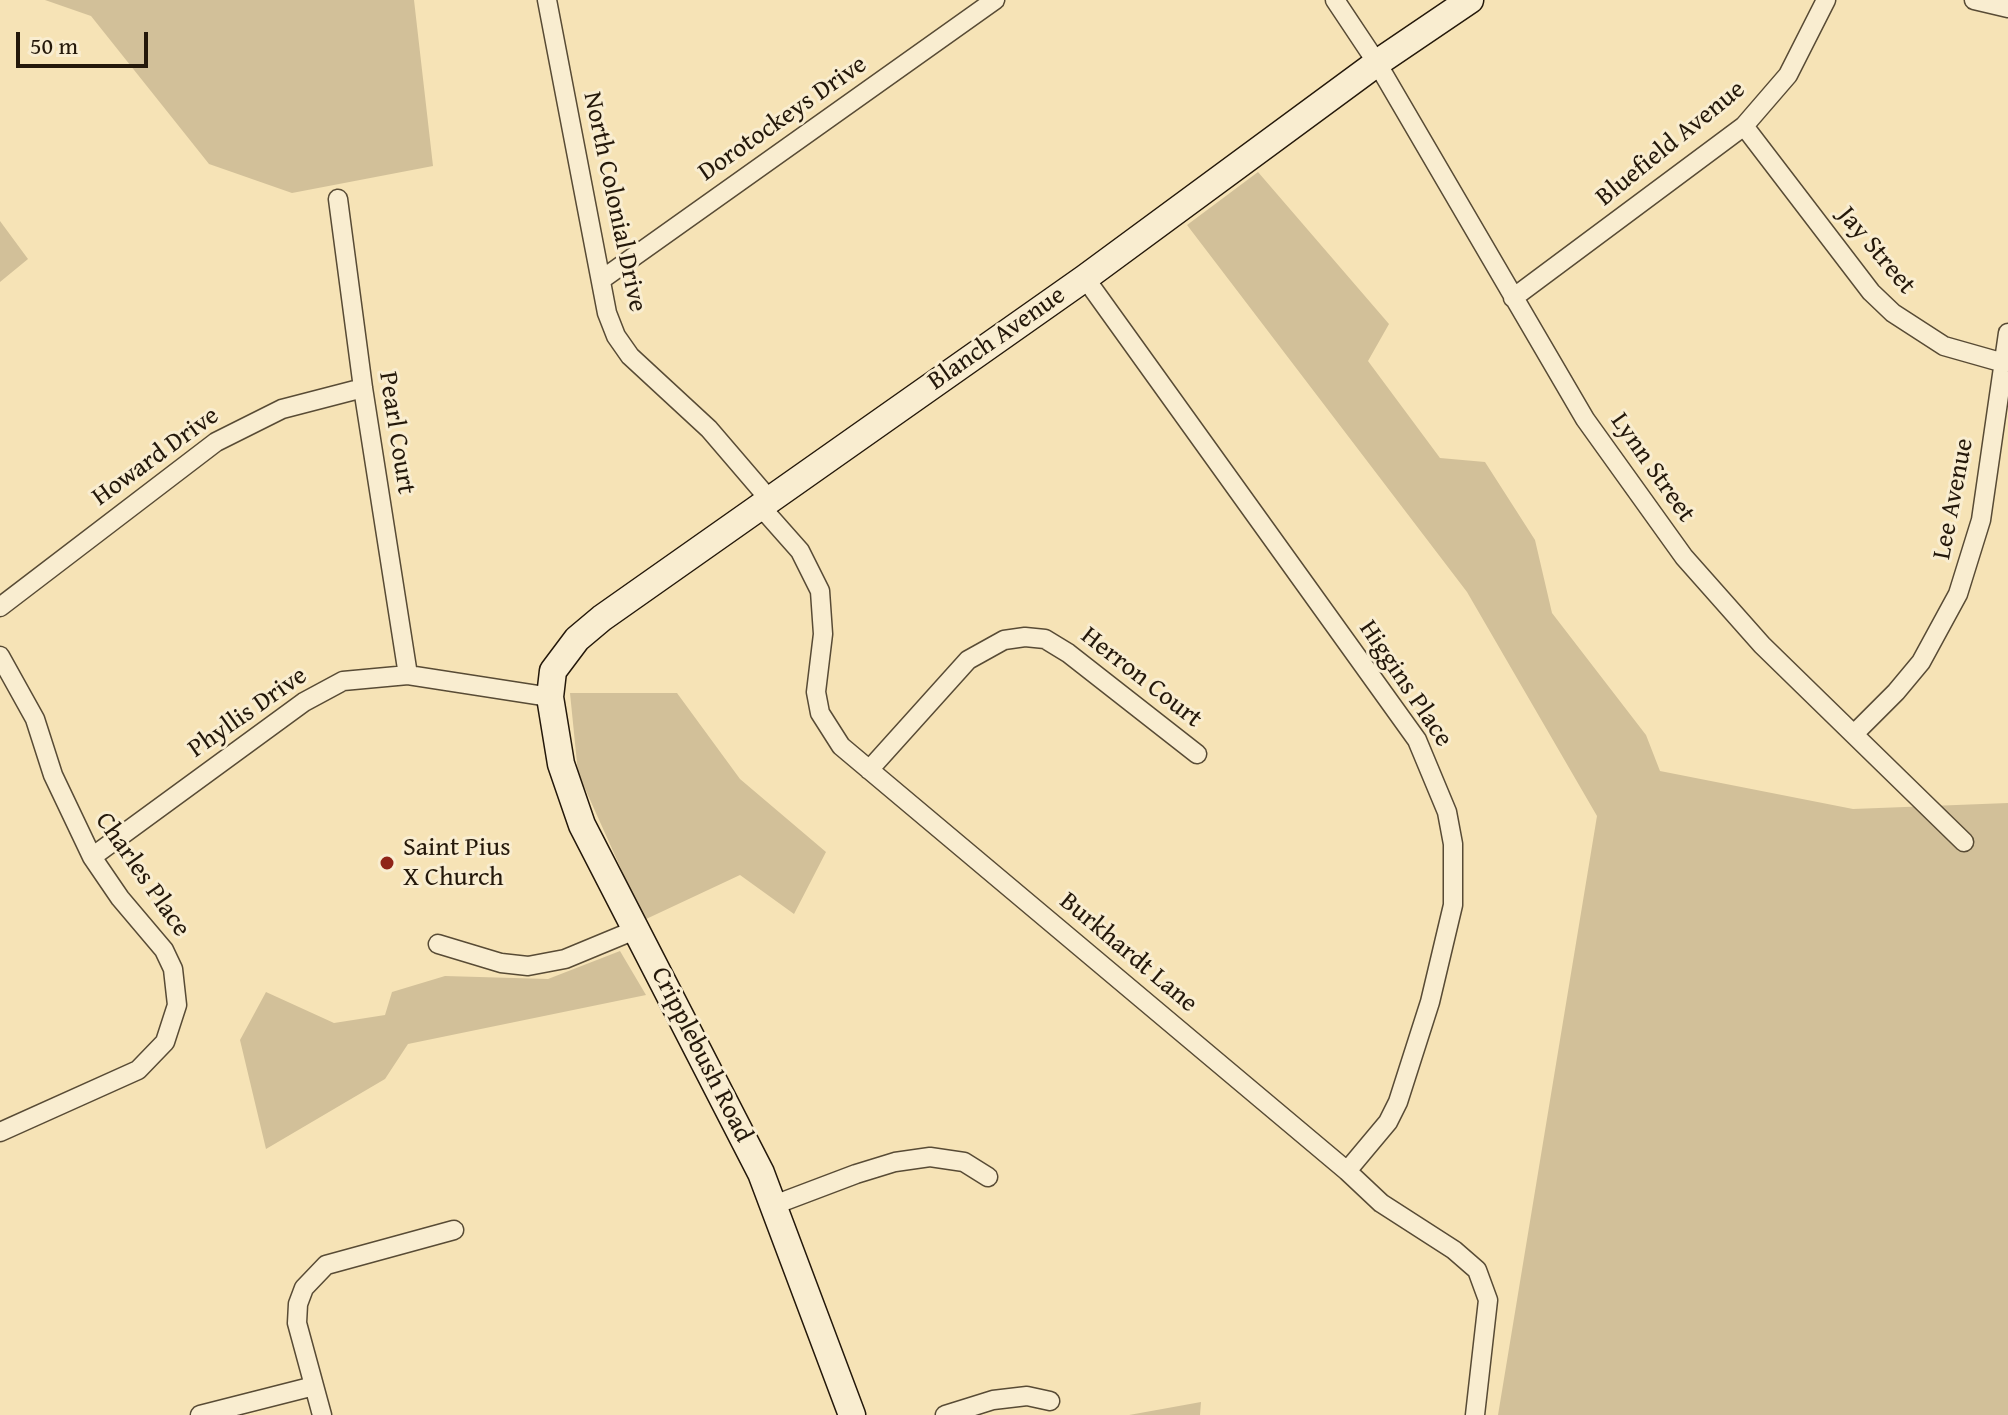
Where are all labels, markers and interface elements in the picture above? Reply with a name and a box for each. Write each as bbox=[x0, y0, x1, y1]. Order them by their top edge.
scale bar bbox=[20, 16, 152, 66]
text: 50 m bbox=[30, 28, 78, 63]
street label: Dorotockeys Drive bbox=[693, 49, 873, 189]
street label: Bluefield Avenue bbox=[1590, 74, 1752, 214]
street label: North Colonial Drive bbox=[575, 89, 653, 315]
street label: Jay Street bbox=[1830, 201, 1922, 301]
street label: Blanch Avenue bbox=[922, 280, 1072, 398]
street label: Pearl Court bbox=[371, 370, 421, 496]
street label: Howard Drive bbox=[87, 401, 225, 513]
street label: Lynn Street bbox=[1603, 407, 1701, 529]
street label: Lee Avenue bbox=[1927, 436, 1981, 562]
street label: Higgins Place bbox=[1351, 615, 1459, 753]
street label: Herron Court bbox=[1074, 621, 1208, 735]
street label: Phyllis Drive bbox=[183, 661, 313, 765]
street label: Charles Place bbox=[88, 807, 196, 943]
place label: Saint Pius X Church bbox=[403, 832, 510, 894]
marker: Saint Pius X Church bbox=[378, 854, 396, 872]
street label: Burkhardt Lane bbox=[1053, 886, 1203, 1020]
street label: Cripplebush Road bbox=[643, 962, 759, 1148]

